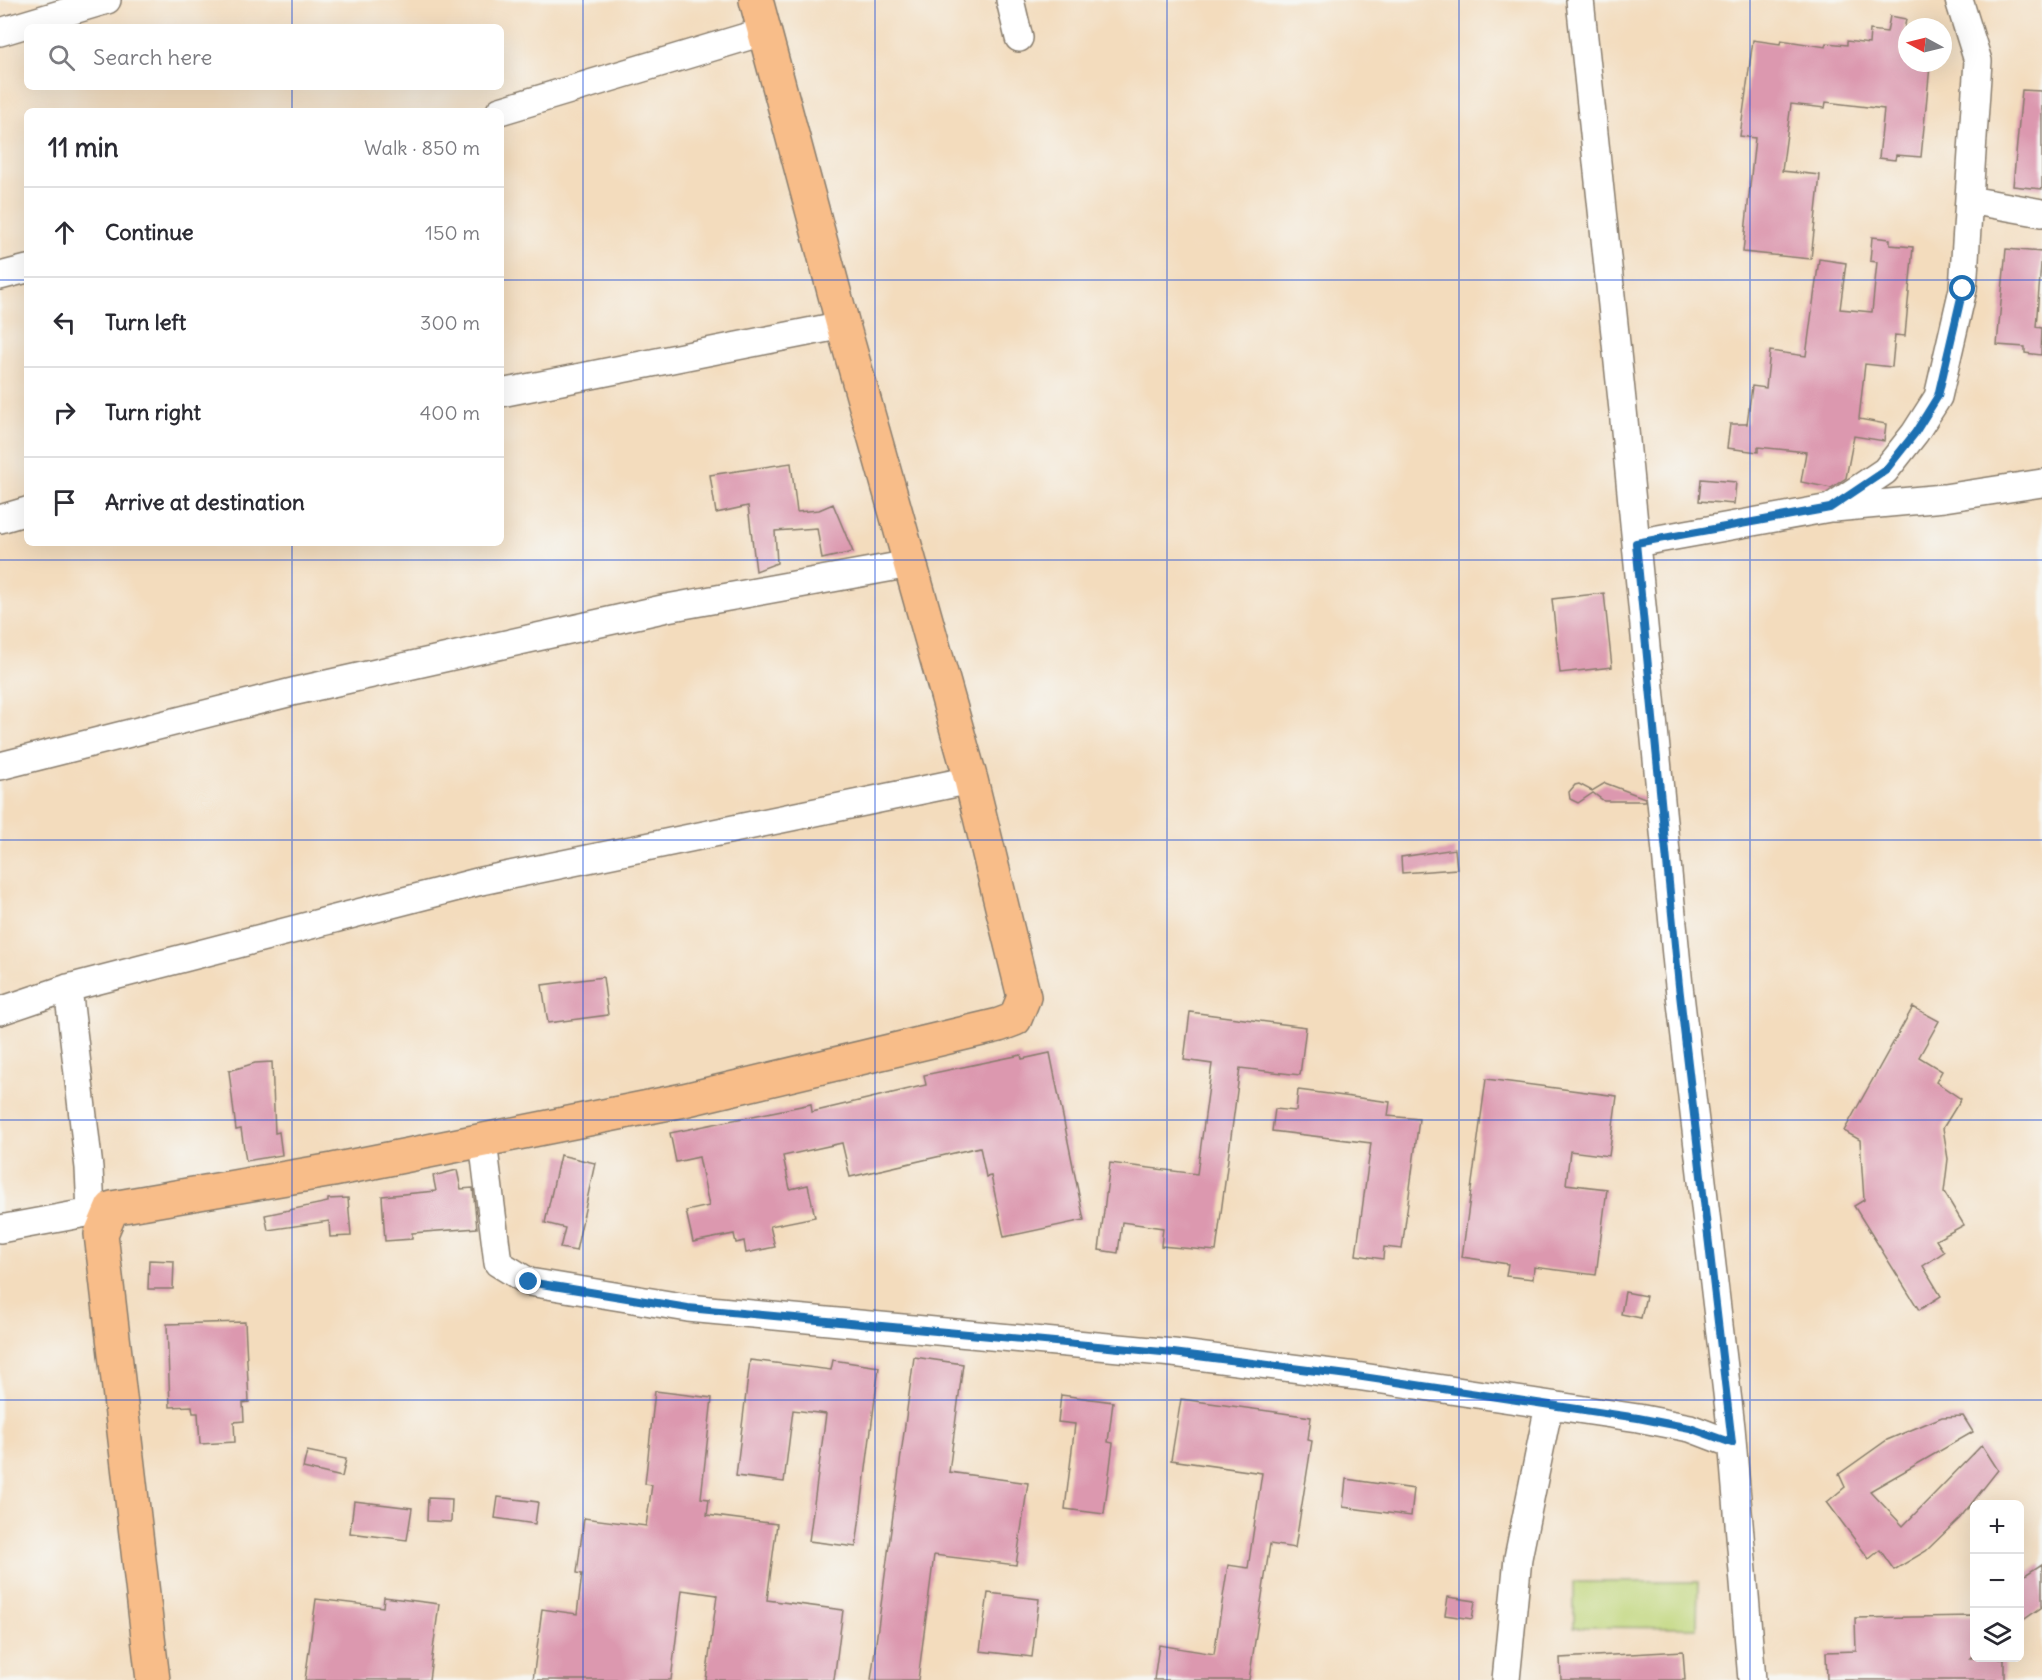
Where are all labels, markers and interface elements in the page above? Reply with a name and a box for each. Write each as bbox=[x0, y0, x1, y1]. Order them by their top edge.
north arrow bbox=[1898, 18, 1952, 72]
search box bbox=[24, 24, 504, 90]
icon: search bbox=[45, 41, 78, 74]
text: Search here bbox=[93, 43, 212, 71]
text: 11 min bbox=[48, 131, 119, 164]
text: Walk · 850 m bbox=[364, 135, 480, 160]
icon: ahead bbox=[48, 216, 81, 249]
text: Continue bbox=[105, 218, 194, 246]
text: 150 m bbox=[425, 220, 480, 245]
route start bbox=[1949, 275, 1975, 301]
icon: left bbox=[48, 306, 81, 339]
text: Turn left bbox=[105, 308, 186, 336]
text: 300 m bbox=[420, 310, 480, 335]
icon: right bbox=[48, 396, 81, 429]
text: Turn right bbox=[105, 398, 201, 426]
text: 400 m bbox=[420, 400, 480, 425]
icon: arrive bbox=[48, 486, 81, 519]
text: Arrive at destination bbox=[105, 488, 305, 516]
route end bbox=[515, 1268, 541, 1294]
map controls bbox=[1970, 1500, 2024, 1662]
button: + bbox=[1970, 1500, 2024, 1554]
button: − bbox=[1970, 1554, 2024, 1608]
button: layers bbox=[1970, 1608, 2024, 1662]

